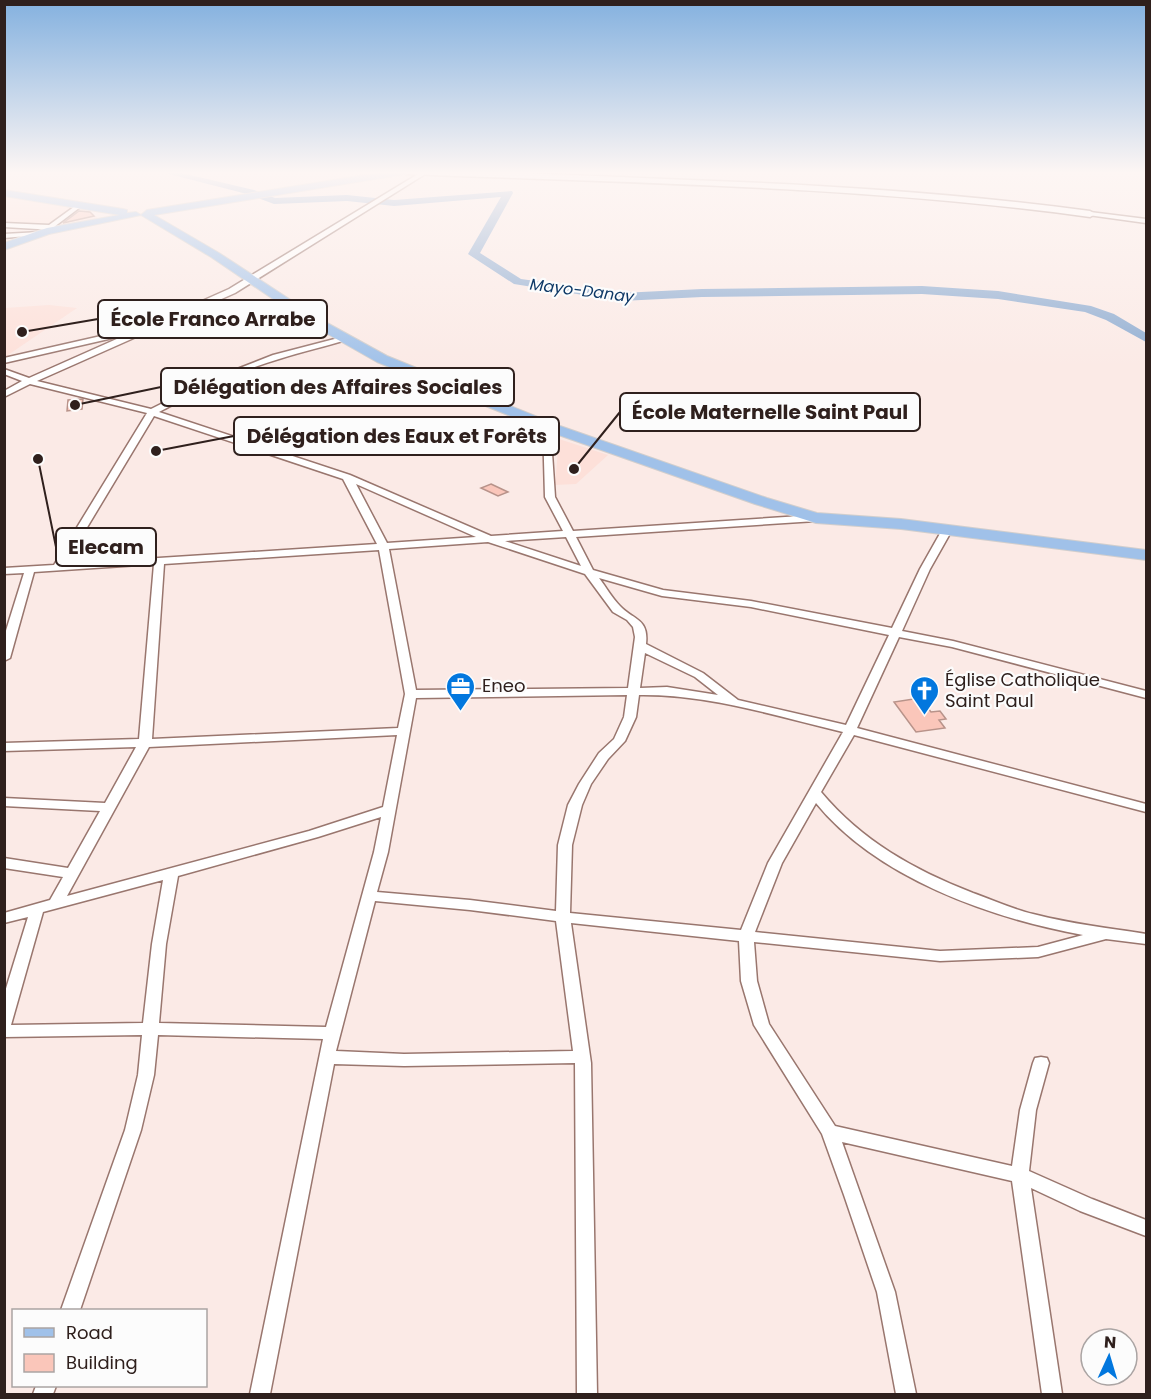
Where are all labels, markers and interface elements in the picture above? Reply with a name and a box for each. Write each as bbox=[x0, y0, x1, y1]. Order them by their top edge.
water label: Mayo-Danay bbox=[528, 273, 636, 308]
callout: École Franco Arrabe bbox=[98, 300, 327, 338]
text: École Franco Arrabe bbox=[110, 305, 316, 333]
callout: Délégation des Affaires Sociales bbox=[161, 368, 514, 406]
text: Délégation des Affaires Sociales bbox=[174, 373, 502, 401]
callout: École Maternelle Saint Paul bbox=[620, 393, 920, 431]
text: École Maternelle Saint Paul bbox=[632, 398, 908, 426]
callout: Délégation des Eaux et Forêts bbox=[234, 417, 559, 455]
text: Délégation des Eaux et Forêts bbox=[247, 422, 547, 450]
callout: Elecam bbox=[56, 528, 156, 566]
text: Elecam bbox=[68, 533, 144, 561]
place label: Église Catholique Saint Paul bbox=[945, 667, 1100, 713]
office icon: Eneo bbox=[445, 670, 477, 712]
place label: Eneo bbox=[482, 673, 525, 698]
church icon: Église Catholique Saint Paul bbox=[908, 674, 940, 716]
legend bbox=[12, 1309, 207, 1387]
text: Road bbox=[66, 1320, 113, 1345]
north arrow bbox=[1079, 1327, 1139, 1387]
text: N bbox=[1103, 1331, 1117, 1354]
text: Building bbox=[66, 1350, 138, 1375]

